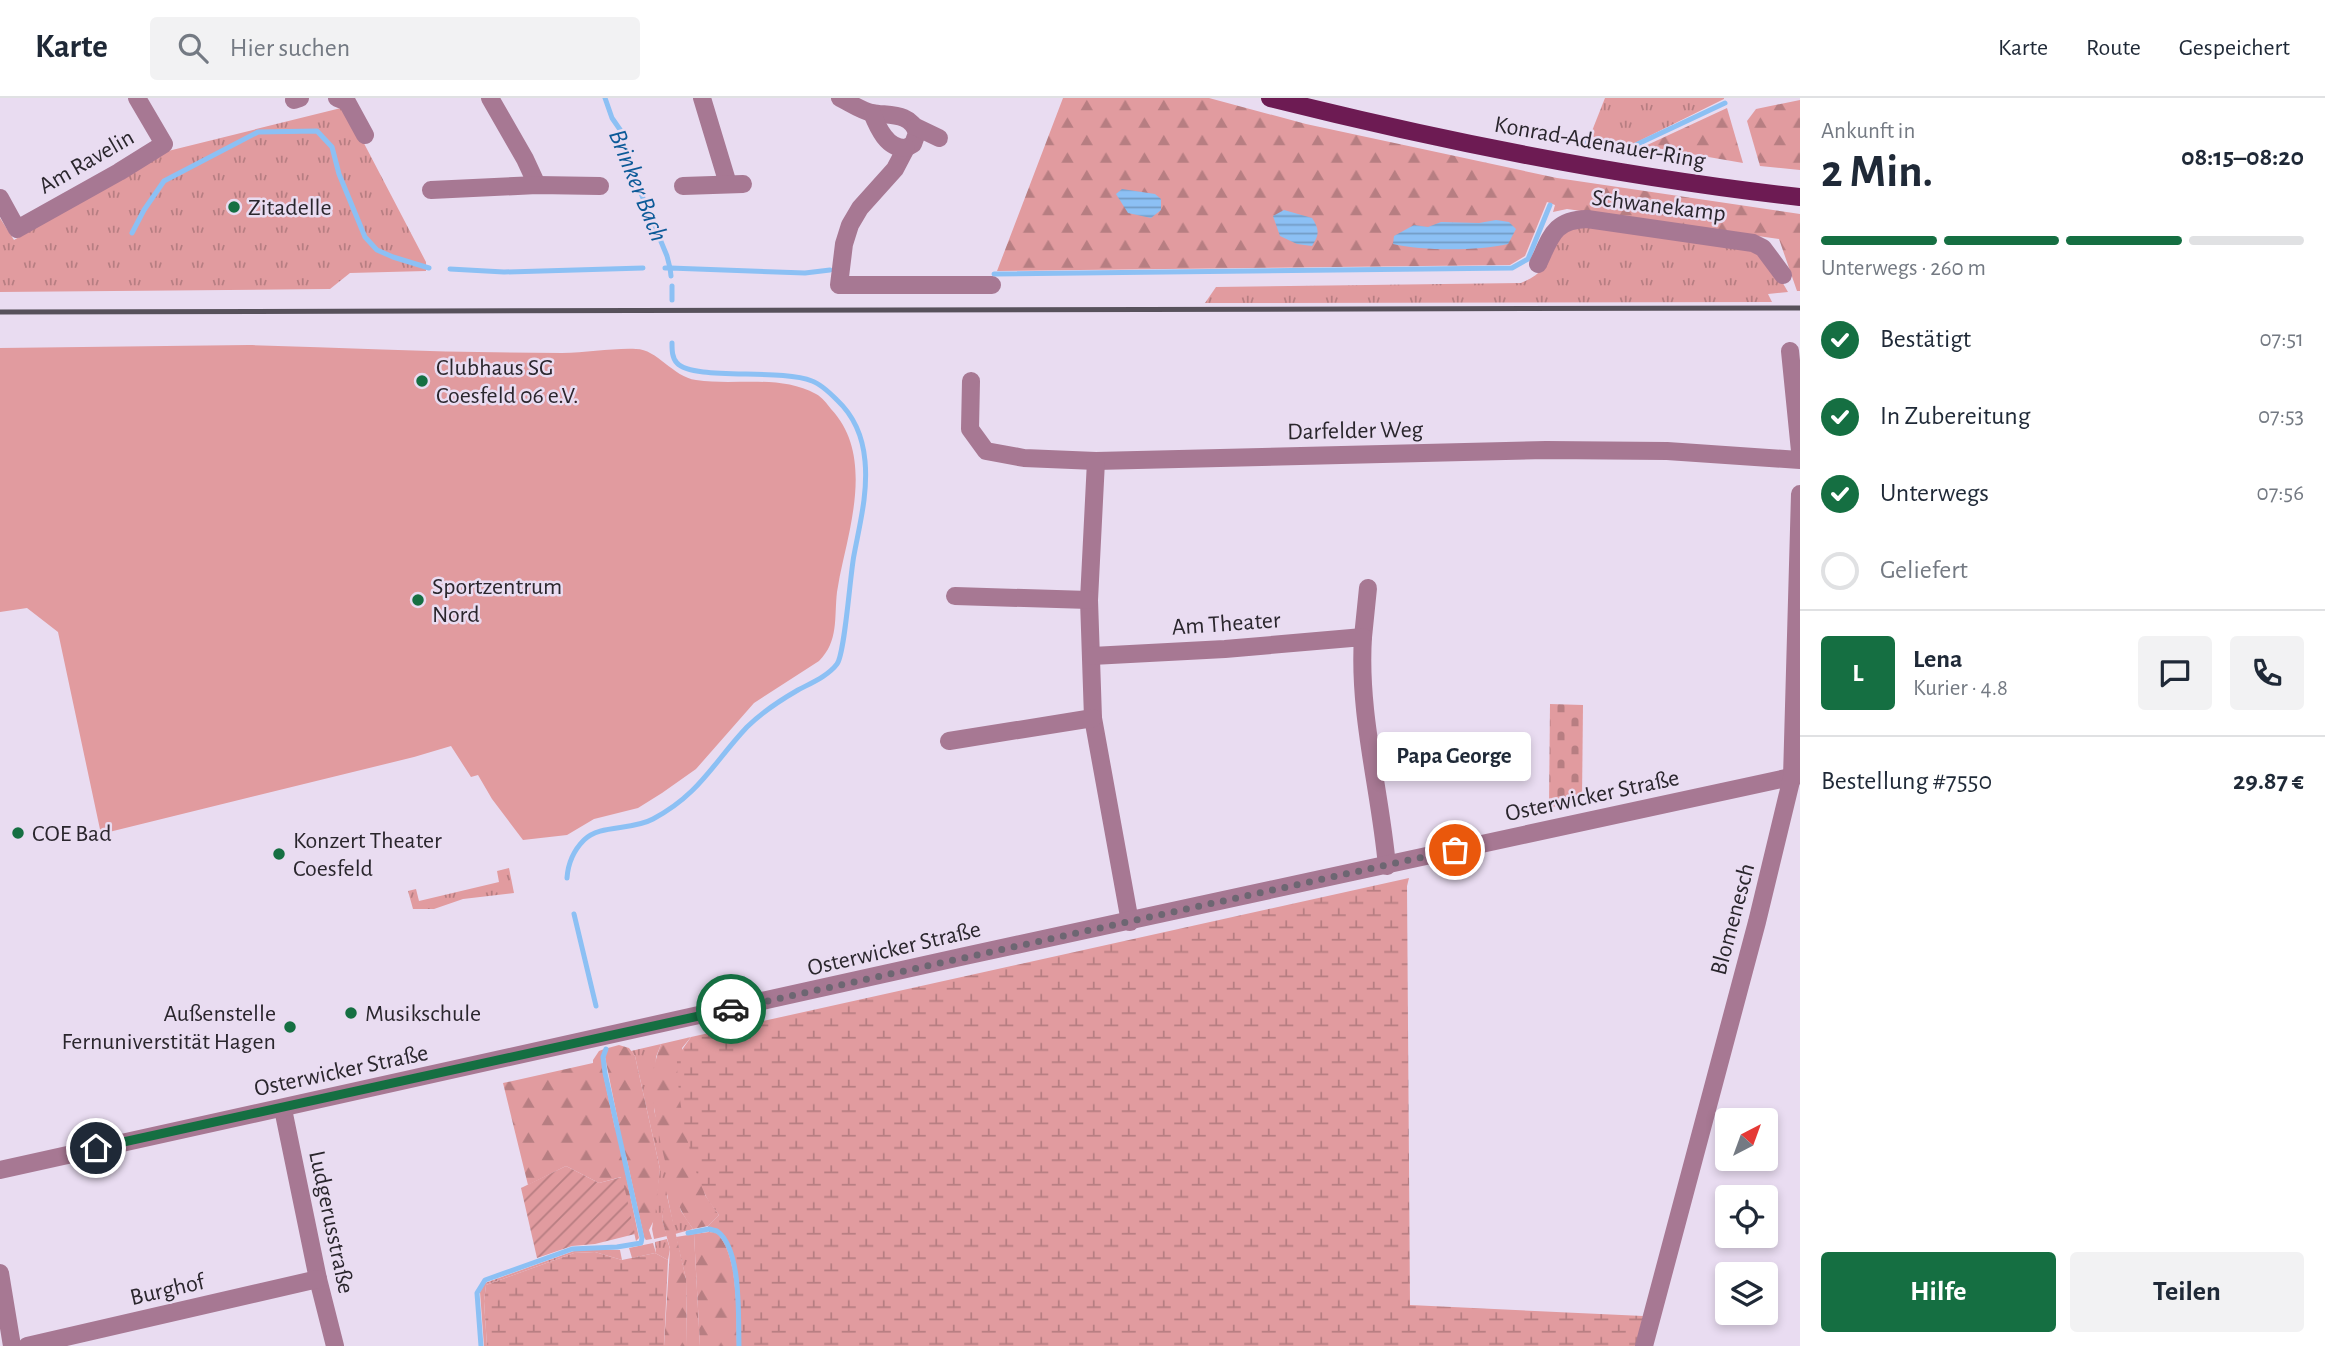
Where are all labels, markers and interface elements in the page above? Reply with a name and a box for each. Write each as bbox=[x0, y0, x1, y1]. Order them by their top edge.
search box bbox=[150, 17, 640, 80]
icon: search bbox=[174, 29, 212, 67]
text: Karte bbox=[35, 31, 108, 64]
text: Hier suchen bbox=[230, 35, 350, 61]
text: Karte bbox=[1998, 36, 2048, 60]
text: Route bbox=[2086, 36, 2141, 60]
text: Gespeichert bbox=[2179, 36, 2290, 60]
street label: Konrad-Adenauer-Ring bbox=[1492, 113, 1708, 173]
text: Ankunft in bbox=[1821, 120, 1915, 143]
street label: Am Ravelin bbox=[35, 125, 138, 199]
water label: Brinker Bach bbox=[604, 126, 672, 245]
text: 08:15–08:20 bbox=[2181, 144, 2304, 170]
text: 2 Min. bbox=[1821, 149, 1933, 195]
street label: Schwanekamp bbox=[1590, 186, 1727, 226]
place label: Zitadelle bbox=[248, 196, 332, 220]
marker: Zitadelle bbox=[226, 199, 242, 215]
text: Unterwegs · 260 m bbox=[1821, 257, 1986, 280]
icon: check bbox=[1821, 321, 1859, 359]
text: Bestätigt bbox=[1880, 326, 1971, 352]
text: 07:51 bbox=[2259, 328, 2304, 351]
place label: Clubhaus SG Coesfeld 06 e.V. bbox=[436, 356, 578, 408]
marker: Clubhaus SG Coesfeld 06 e.V. bbox=[414, 373, 430, 389]
icon: check bbox=[1821, 398, 1859, 436]
text: In Zubereitung bbox=[1880, 403, 2030, 429]
text: 07:53 bbox=[2258, 405, 2304, 428]
street label: Darfelder Weg bbox=[1287, 418, 1424, 444]
icon: check bbox=[1821, 475, 1859, 513]
text: Unterwegs bbox=[1880, 480, 1989, 506]
text: 07:56 bbox=[2257, 482, 2304, 505]
text: Geliefert bbox=[1880, 557, 1968, 583]
place label: Sportzentrum Nord bbox=[432, 575, 562, 627]
marker: Sportzentrum Nord bbox=[410, 592, 426, 608]
street label: Am Theater bbox=[1171, 608, 1282, 640]
button: chat bbox=[2138, 636, 2212, 710]
button: phone bbox=[2230, 636, 2304, 710]
text: Lena bbox=[1913, 646, 1963, 672]
text: L bbox=[1852, 660, 1864, 686]
text: Kurier · 4.8 bbox=[1913, 677, 2008, 700]
callout: Papa George bbox=[1378, 731, 1532, 780]
text: Papa George bbox=[1396, 745, 1512, 768]
street label: Osterwicker Straße bbox=[1503, 766, 1681, 826]
text: Bestellung #7550 bbox=[1821, 768, 1992, 794]
text: 29.87 € bbox=[2233, 768, 2304, 794]
pin bbox=[1425, 820, 1485, 880]
place label: COE Bad bbox=[32, 822, 112, 846]
marker: COE Bad bbox=[10, 825, 26, 841]
place label: Konzert Theater Coesfeld bbox=[293, 829, 442, 881]
icon: bag bbox=[1436, 831, 1474, 869]
marker: Konzert Theater Coesfeld bbox=[271, 846, 287, 862]
street label: Blomenesch bbox=[1707, 861, 1759, 978]
street label: Osterwicker Straße bbox=[805, 917, 983, 981]
courier bbox=[696, 974, 766, 1044]
icon: car bbox=[712, 990, 750, 1028]
place label: Außenstelle Fernuniverstität Hagen bbox=[62, 1002, 276, 1054]
place label: Musikschule bbox=[365, 1002, 481, 1026]
marker: Musikschule bbox=[343, 1005, 359, 1021]
marker: Außenstelle Fernuniverstität Hagen bbox=[282, 1019, 298, 1035]
street label: Osterwicker Straße bbox=[252, 1041, 430, 1101]
north arrow bbox=[1715, 1108, 1778, 1171]
map controls bbox=[1715, 1108, 1778, 1325]
pin bbox=[66, 1118, 126, 1178]
icon: home bbox=[77, 1129, 115, 1167]
street label: Ludgerusstraße bbox=[304, 1148, 358, 1296]
button: locate bbox=[1715, 1185, 1778, 1248]
button: Hilfe bbox=[1821, 1252, 2056, 1332]
button: Teilen bbox=[2070, 1252, 2304, 1332]
button: layers bbox=[1715, 1262, 1778, 1325]
street label: Burghof bbox=[128, 1269, 208, 1310]

